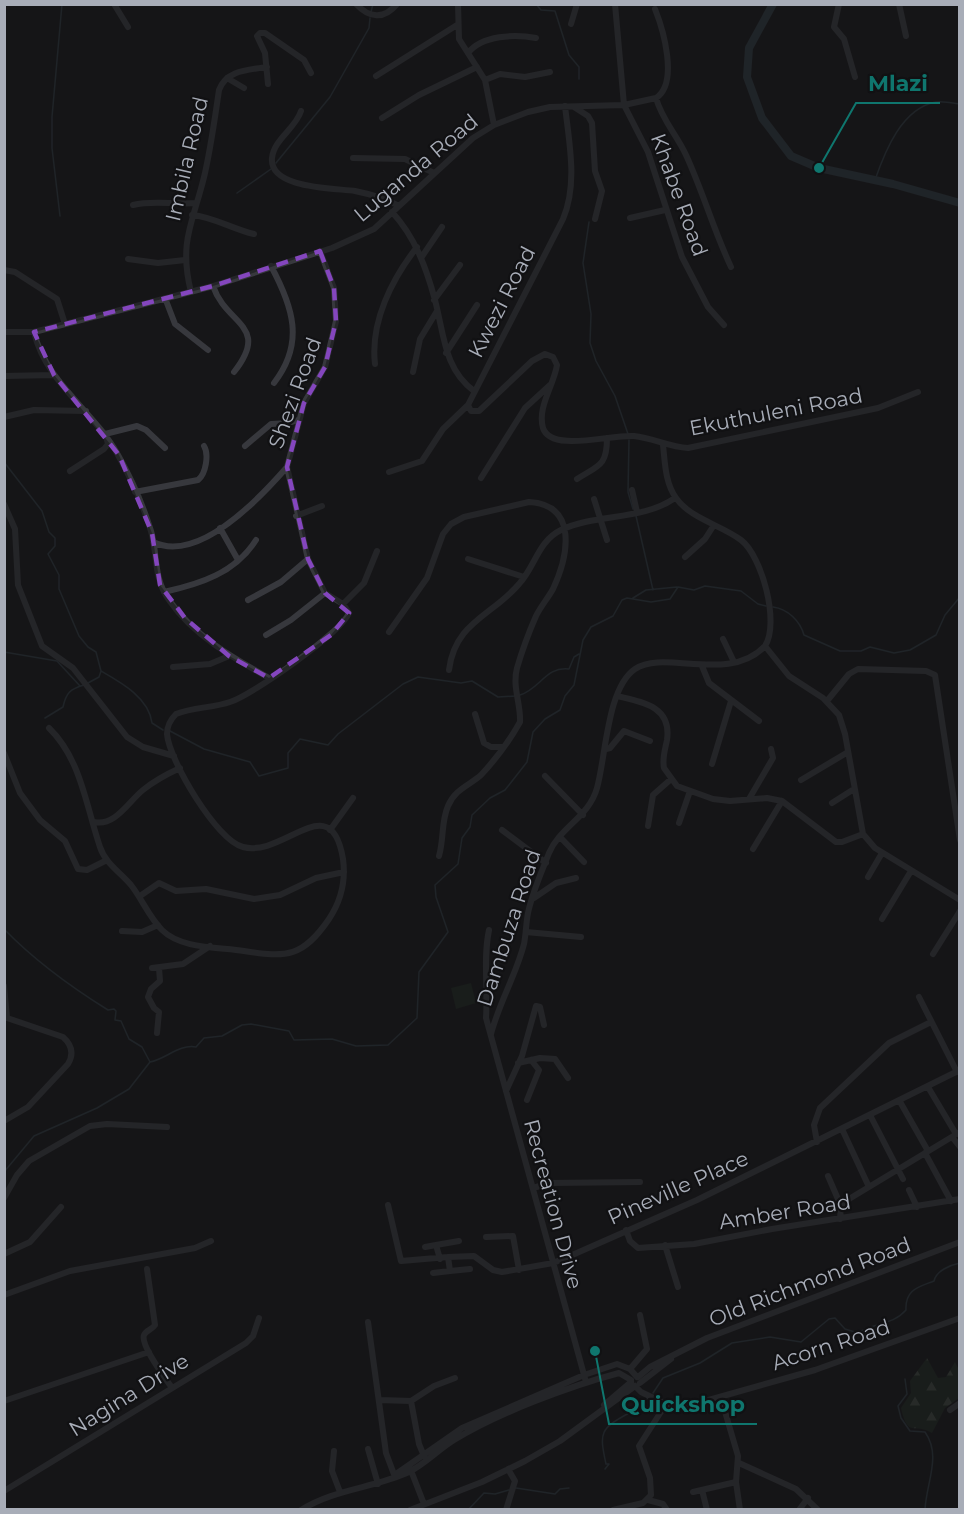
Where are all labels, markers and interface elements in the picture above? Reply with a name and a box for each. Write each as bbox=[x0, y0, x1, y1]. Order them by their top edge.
callout: Mlazi bbox=[856, 63, 940, 103]
text: Mlazi bbox=[868, 70, 928, 97]
street label: Imbila Road bbox=[160, 94, 213, 224]
street label: Luganda Road bbox=[349, 108, 483, 227]
street label: Khabe Road bbox=[646, 130, 713, 260]
street label: Kwezi Road bbox=[463, 242, 540, 362]
street label: Shezi Road bbox=[263, 334, 326, 452]
street label: Ekuthuleni Road bbox=[687, 382, 865, 441]
street label: Dambuza Road bbox=[471, 846, 546, 1010]
street label: Recreation Drive bbox=[519, 1116, 588, 1291]
street label: Pineville Place bbox=[604, 1145, 752, 1230]
street label: Amber Road bbox=[717, 1189, 853, 1234]
street label: Old Richmond Road bbox=[705, 1232, 914, 1332]
street label: Acorn Road bbox=[769, 1314, 893, 1375]
street label: Nagina Drive bbox=[64, 1348, 193, 1441]
callout: Quickshop bbox=[609, 1384, 757, 1424]
text: Quickshop bbox=[621, 1391, 745, 1418]

